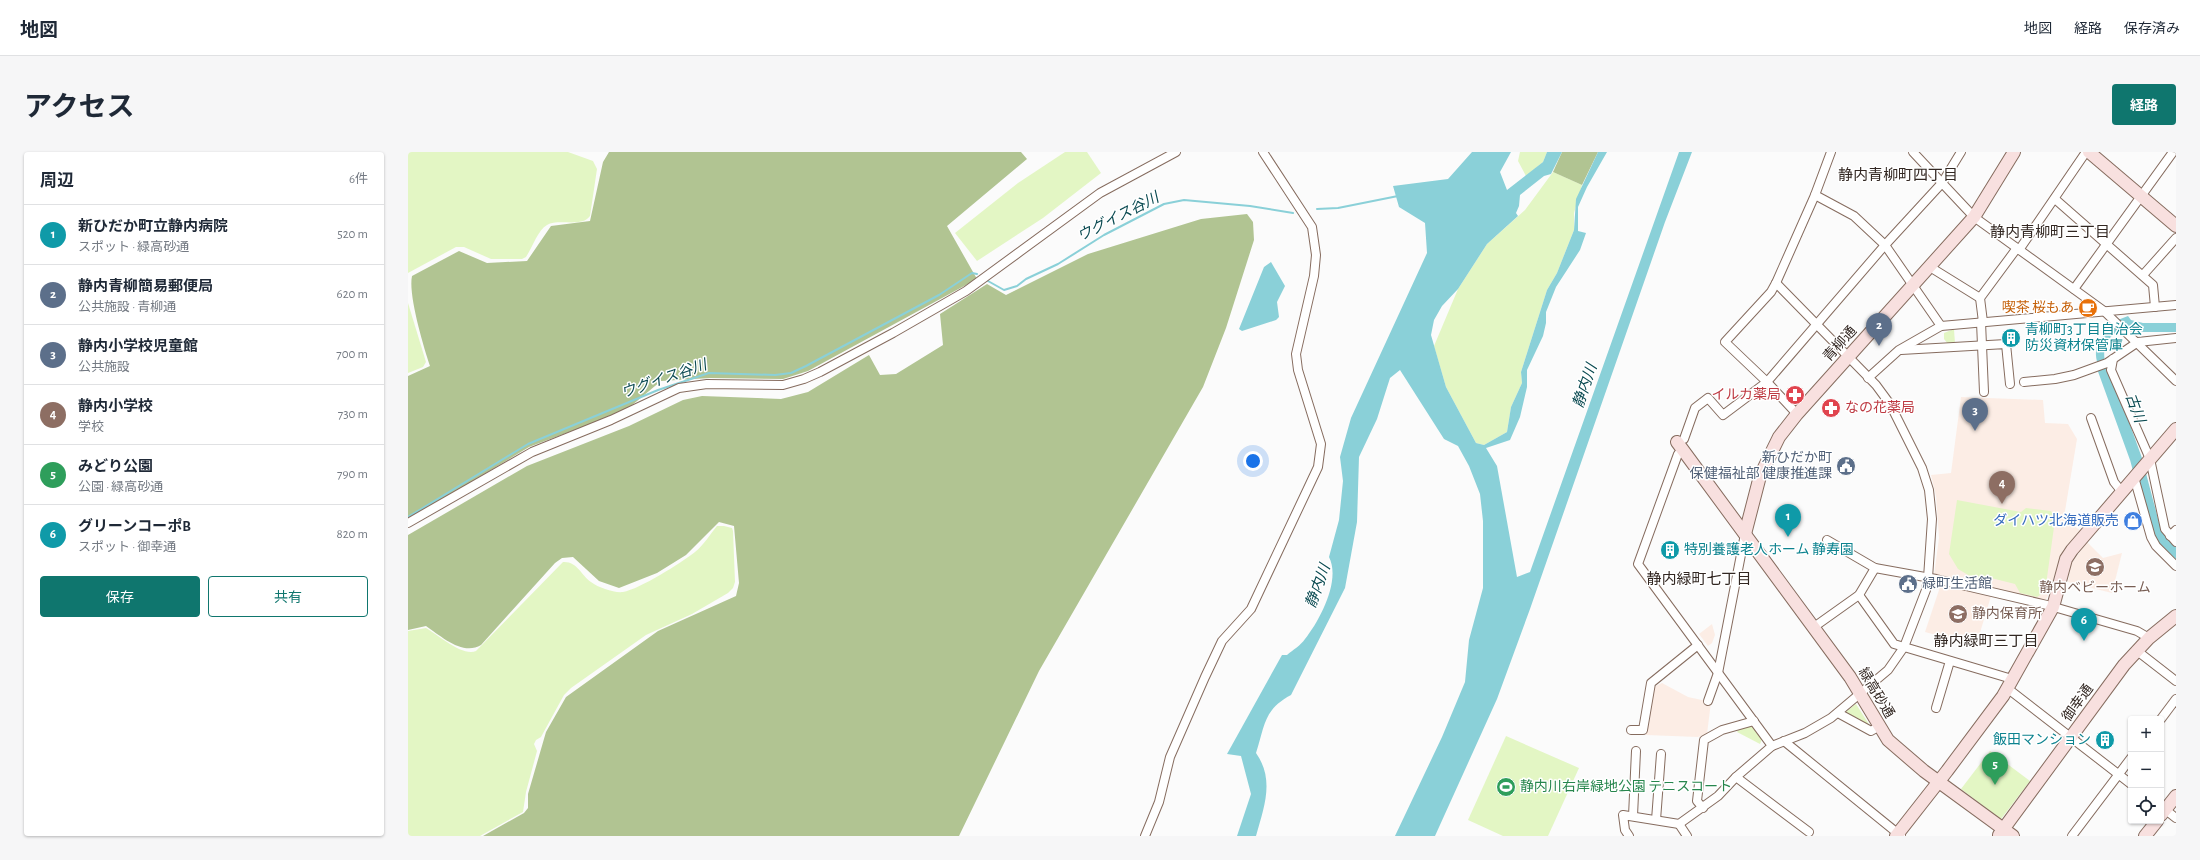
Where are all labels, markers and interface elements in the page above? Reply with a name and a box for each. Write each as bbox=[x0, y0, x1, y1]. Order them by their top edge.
text: 地図 bbox=[20, 21, 58, 40]
text: 地図 bbox=[2024, 22, 2052, 36]
text: 経路 bbox=[2074, 22, 2102, 36]
text: 保存済み bbox=[2124, 22, 2180, 36]
button: 経路 bbox=[2112, 84, 2176, 125]
text: アクセス bbox=[24, 94, 135, 122]
district label: 静内青柳町四丁目 bbox=[1838, 167, 1958, 183]
text: 周辺 bbox=[40, 172, 74, 189]
text: 6件 bbox=[349, 173, 368, 186]
water label: ウグイス谷川 bbox=[1074, 188, 1163, 244]
text: 新ひだか町立静内病院 bbox=[78, 219, 228, 234]
district label: 静内青柳町三丁目 bbox=[1990, 224, 2110, 240]
text: 1 bbox=[51, 228, 55, 241]
text: 520 m bbox=[337, 228, 368, 241]
text: スポット · 緑高砂通 bbox=[78, 241, 189, 254]
text: 静内青柳簡易郵便局 bbox=[78, 279, 213, 294]
text: 2 bbox=[50, 288, 56, 301]
text: 620 m bbox=[337, 288, 368, 301]
cafe icon: 喫茶 桜もあ bbox=[2077, 297, 2099, 319]
place label: 喫茶 桜もあ bbox=[2002, 300, 2074, 315]
text: 公共施設 · 青柳通 bbox=[78, 301, 176, 314]
pin: 2 bbox=[1866, 313, 1892, 346]
place label: 青柳町3丁目自治会 防災資材保管庫 bbox=[2025, 321, 2143, 353]
street label: 青柳通 bbox=[1819, 322, 1859, 364]
building icon: 青柳町3丁目自治会 防災資材保管庫 bbox=[2000, 327, 2022, 349]
text: 静内小学校児童館 bbox=[78, 339, 198, 354]
text: 3 bbox=[50, 348, 56, 361]
text: 700 m bbox=[336, 348, 368, 361]
water label: ウグイス谷川 bbox=[619, 356, 711, 401]
water label: 静内川 bbox=[1570, 360, 1600, 410]
text: 公共施設 bbox=[78, 361, 130, 374]
pharmacy icon: イルカ薬局 bbox=[1784, 384, 1806, 406]
place label: イルカ薬局 bbox=[1711, 387, 1781, 402]
water label: 古川 bbox=[2123, 391, 2149, 427]
pharmacy icon: なの花薬局 bbox=[1820, 397, 1842, 419]
pin: 3 bbox=[1962, 398, 1988, 431]
text: 静内小学校 bbox=[78, 399, 153, 414]
place label: なの花薬局 bbox=[1845, 400, 1915, 415]
text: 4 bbox=[50, 408, 56, 421]
text: 730 m bbox=[338, 408, 368, 421]
text: 学校 bbox=[78, 421, 104, 434]
place label: 新ひだか町 保健福祉部 健康推進課 bbox=[1690, 450, 1832, 481]
your location bbox=[1243, 451, 1263, 471]
public building icon: 新ひだか町 保健福祉部 健康推進課 bbox=[1835, 455, 1857, 477]
text: みどり公園 bbox=[78, 459, 153, 474]
text: 5 bbox=[50, 468, 56, 481]
text: 790 m bbox=[337, 468, 368, 481]
pin: 4 bbox=[1989, 471, 2015, 504]
text: 公園 · 緑高砂通 bbox=[78, 481, 163, 494]
pin: 1 bbox=[1775, 504, 1801, 537]
shop icon: ダイハツ北海道販売 bbox=[2122, 510, 2144, 532]
place label: ダイハツ北海道販売 bbox=[1993, 512, 2119, 528]
text: グリーンコーポB bbox=[78, 519, 191, 534]
text: 6 bbox=[50, 528, 56, 541]
text: 820 m bbox=[337, 528, 368, 541]
building icon: 特別養護老人ホーム 静寿園 bbox=[1659, 539, 1681, 561]
text: スポット · 御幸通 bbox=[78, 541, 176, 554]
place label: 特別養護老人ホーム 静寿園 bbox=[1684, 541, 1854, 557]
school or university icon: 静内ベビーホーム bbox=[2084, 556, 2106, 578]
water label: 静内川 bbox=[1302, 560, 1333, 610]
district label: 静内緑町七丁目 bbox=[1646, 571, 1752, 587]
public building icon: 緑町生活館 bbox=[1897, 573, 1919, 595]
button: 保存 bbox=[40, 576, 200, 617]
button: 共有 bbox=[208, 576, 368, 617]
place label: 緑町生活館 bbox=[1922, 576, 1992, 591]
place label: 静内ベビーホーム bbox=[2039, 579, 2151, 595]
school or university icon: 静内保育所 bbox=[1947, 603, 1969, 625]
place label: 静内保育所 bbox=[1972, 605, 2042, 621]
pin: 6 bbox=[2071, 608, 2097, 641]
district label: 静内緑町三丁目 bbox=[1933, 633, 2039, 649]
street label: 緑高砂通 bbox=[1856, 665, 1897, 721]
street label: 御幸通 bbox=[2059, 681, 2096, 724]
map controls bbox=[2128, 716, 2164, 824]
button: + bbox=[2128, 716, 2164, 752]
building icon: 飯田マンション bbox=[2094, 729, 2116, 751]
place label: 飯田マンション bbox=[1993, 732, 2091, 747]
pin: 5 bbox=[1982, 752, 2008, 785]
button: − bbox=[2128, 752, 2164, 788]
sports icon: 静内川右岸緑地公園 テニスコート bbox=[1495, 776, 1517, 798]
place label: 静内川右岸緑地公園 テニスコート bbox=[1520, 778, 1732, 794]
button: locate bbox=[2128, 788, 2164, 824]

